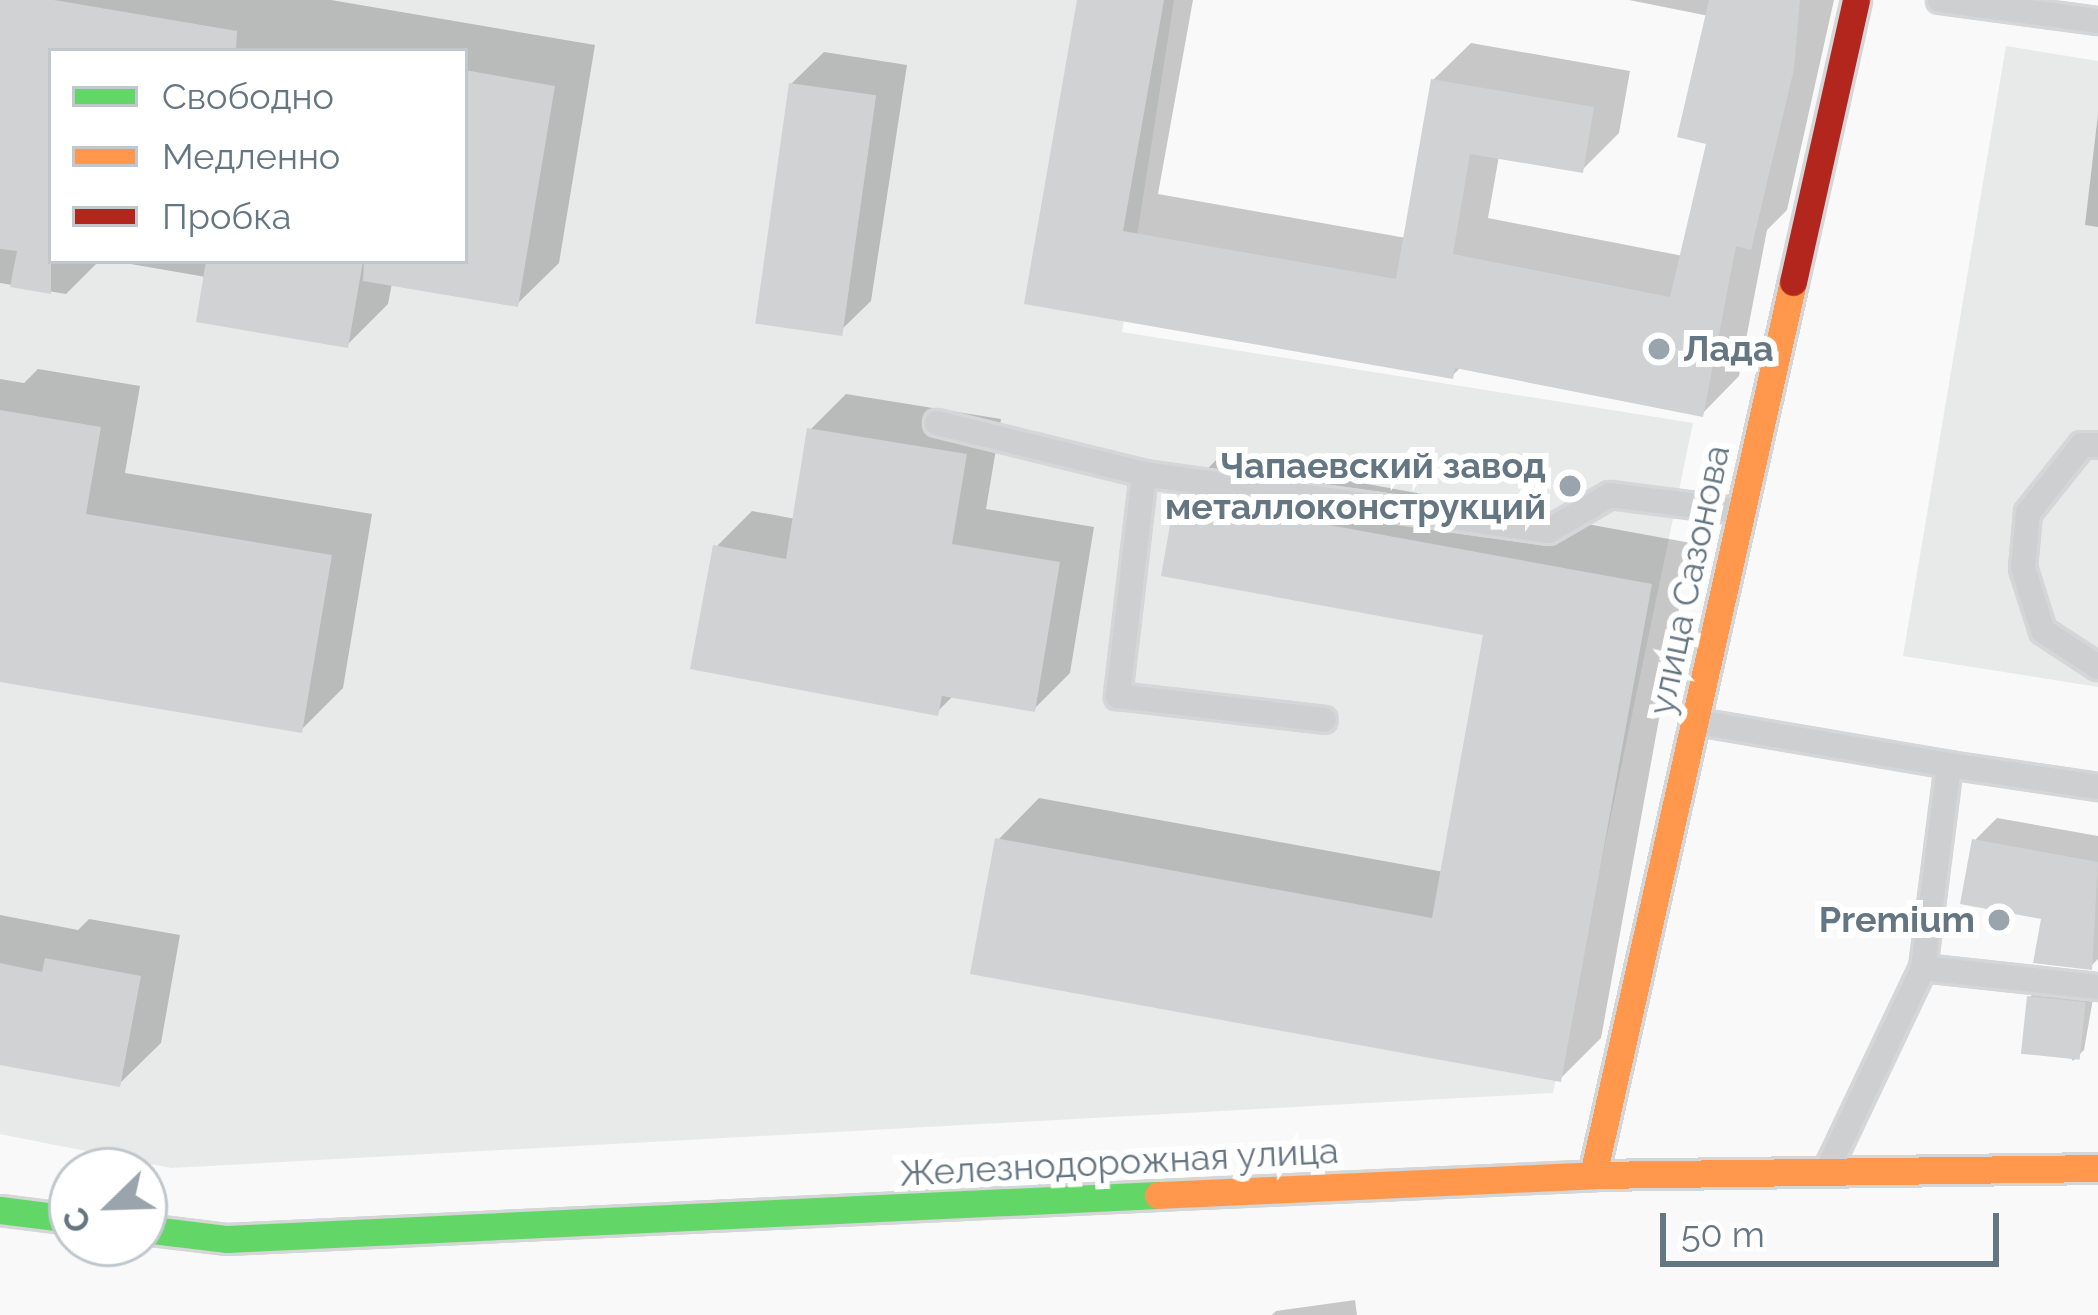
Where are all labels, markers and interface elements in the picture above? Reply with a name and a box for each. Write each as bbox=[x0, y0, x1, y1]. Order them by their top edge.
legend bbox=[48, 48, 468, 264]
text: Свободно bbox=[162, 75, 334, 117]
text: Медленно bbox=[162, 135, 340, 177]
text: Пробка bbox=[162, 195, 292, 237]
place label: Лада bbox=[1683, 327, 1774, 371]
marker: Лада bbox=[1646, 336, 1672, 362]
street label: улица Сазонова bbox=[1639, 441, 1739, 719]
place label: Чапаевский завод металлоконструкций bbox=[1165, 443, 1546, 528]
marker: Чапаевский завод металлоконструкций bbox=[1557, 473, 1583, 499]
place label: Premium bbox=[1819, 898, 1975, 942]
marker: Premium bbox=[1986, 907, 2012, 933]
street label: Железнодорожная улица bbox=[898, 1129, 1340, 1195]
north arrow bbox=[48, 1147, 168, 1267]
scale bar bbox=[1666, 1189, 2005, 1263]
text: С bbox=[55, 1202, 100, 1238]
text: 50 m bbox=[1681, 1213, 1765, 1255]

